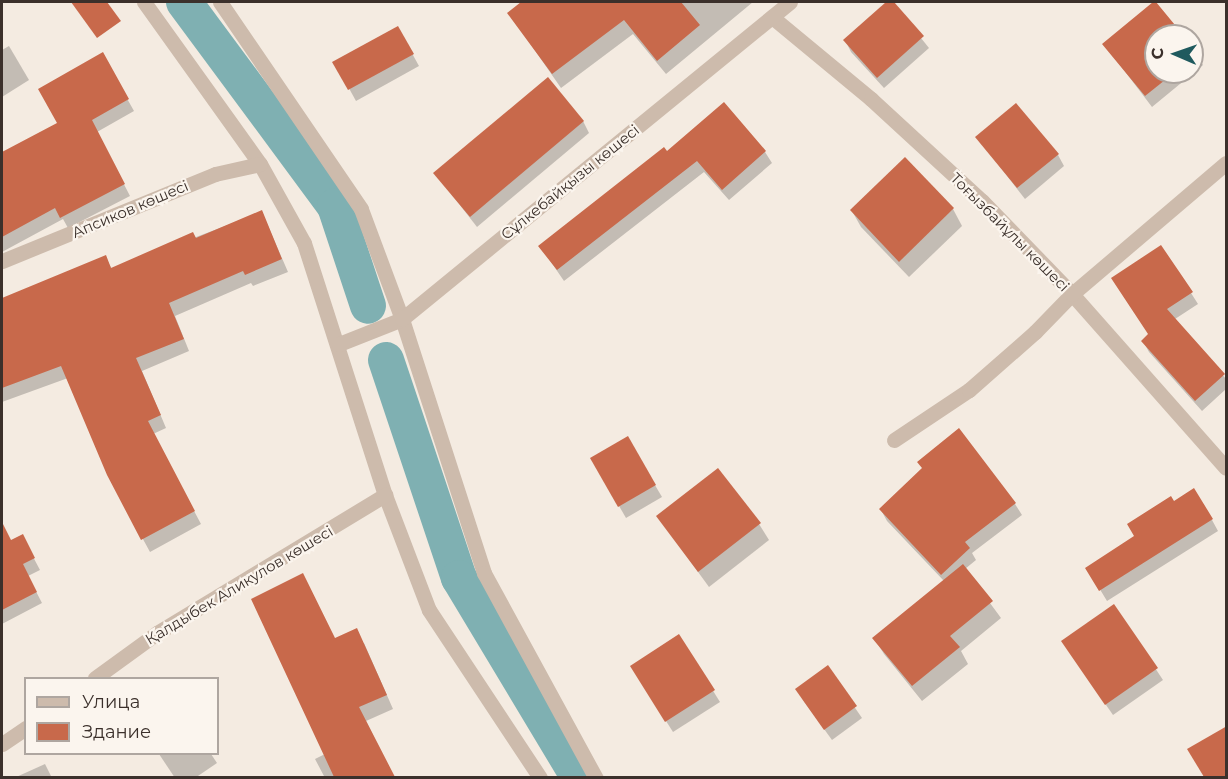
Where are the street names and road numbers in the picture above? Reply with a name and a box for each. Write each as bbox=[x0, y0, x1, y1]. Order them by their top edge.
street label: Сұлкебайқызы көшесі bbox=[497, 121, 643, 243]
street label: Тоғызбайұлы көшесі bbox=[947, 169, 1073, 295]
street label: Апсиков көшесі bbox=[69, 176, 191, 242]
street label: Қалдыбек Аликулов көшесі bbox=[142, 522, 336, 648]

